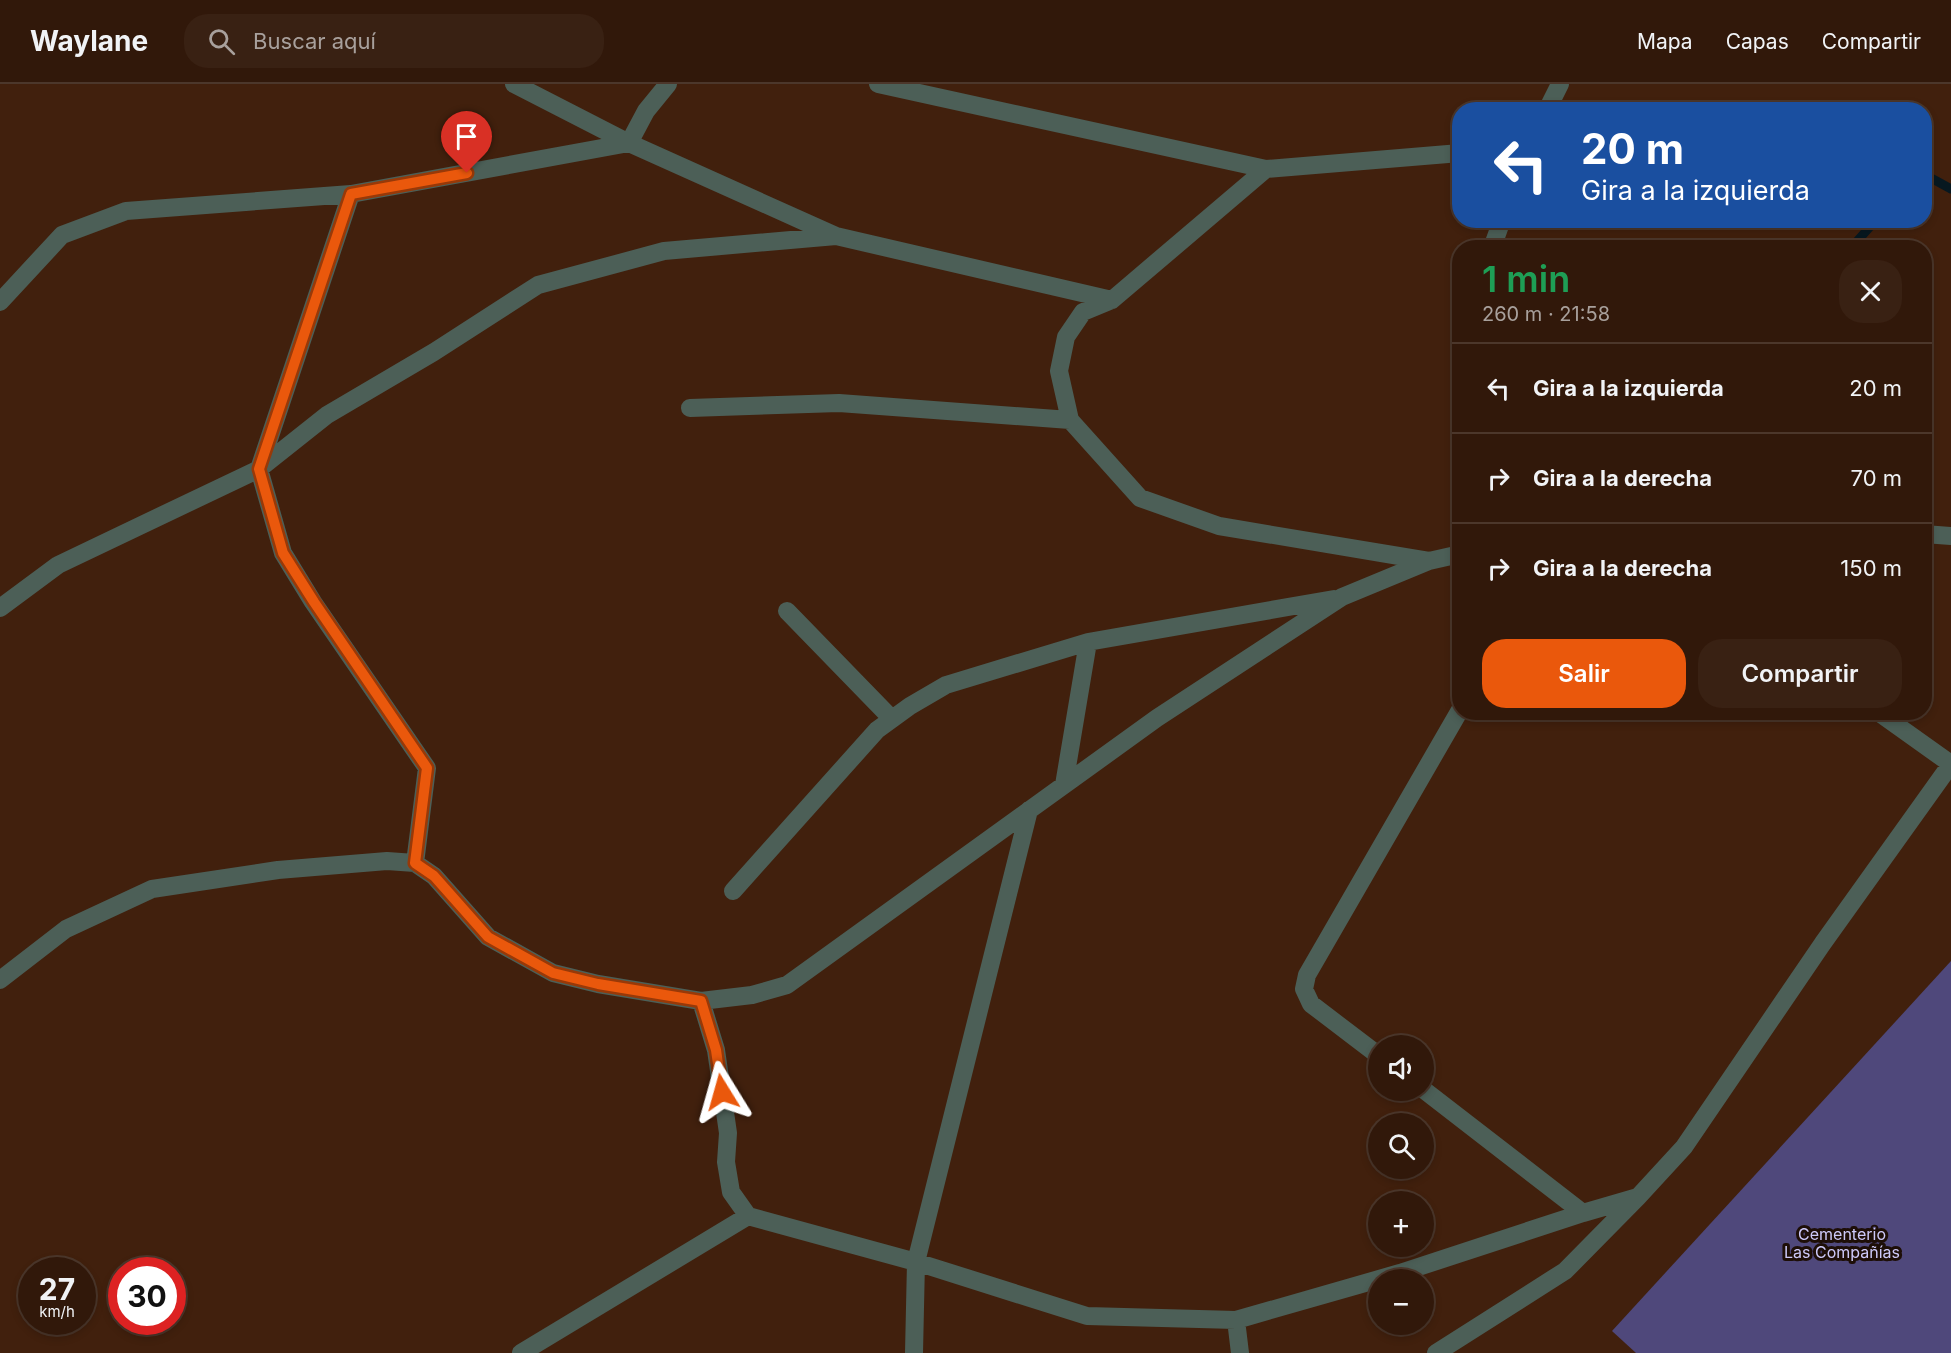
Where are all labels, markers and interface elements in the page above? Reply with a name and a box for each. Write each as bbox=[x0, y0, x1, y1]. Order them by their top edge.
search box bbox=[184, 14, 604, 68]
text: Waylane bbox=[30, 24, 148, 58]
icon: search bbox=[205, 25, 238, 58]
text: Buscar aquí bbox=[253, 28, 376, 54]
text: Mapa bbox=[1637, 29, 1693, 54]
text: Capas bbox=[1726, 29, 1789, 54]
text: Compartir bbox=[1822, 29, 1921, 54]
pin bbox=[441, 111, 492, 173]
icon: arrive bbox=[450, 120, 483, 153]
text: 20 m bbox=[1581, 123, 1684, 174]
icon: left bbox=[1482, 126, 1560, 204]
text: Gira a la izquierda bbox=[1581, 174, 1810, 207]
text: 1 min bbox=[1482, 257, 1570, 301]
button: close bbox=[1839, 260, 1902, 323]
text: 260 m · 21:58 bbox=[1482, 302, 1610, 326]
icon: left bbox=[1482, 372, 1515, 405]
text: Gira a la izquierda bbox=[1533, 375, 1724, 401]
text: 20 m bbox=[1849, 375, 1902, 401]
icon: right bbox=[1482, 462, 1515, 495]
text: Gira a la derecha bbox=[1533, 465, 1712, 491]
text: 70 m bbox=[1851, 465, 1902, 491]
icon: right bbox=[1482, 552, 1515, 585]
text: Gira a la derecha bbox=[1533, 555, 1712, 581]
text: 150 m bbox=[1840, 555, 1902, 581]
button: Salir bbox=[1482, 639, 1686, 708]
button: Compartir bbox=[1698, 639, 1902, 708]
map controls bbox=[1368, 1035, 1434, 1335]
button: sound bbox=[1368, 1035, 1434, 1101]
position arrow bbox=[690, 1060, 754, 1124]
button: search bbox=[1368, 1113, 1434, 1179]
button: + bbox=[1368, 1191, 1434, 1257]
park label: Cementerio Las Compañías bbox=[1784, 1224, 1900, 1262]
speed limit sign: 30 bbox=[108, 1257, 186, 1335]
button: − bbox=[1368, 1269, 1434, 1335]
text: 27 bbox=[39, 1271, 75, 1307]
text: km/h bbox=[39, 1302, 75, 1321]

